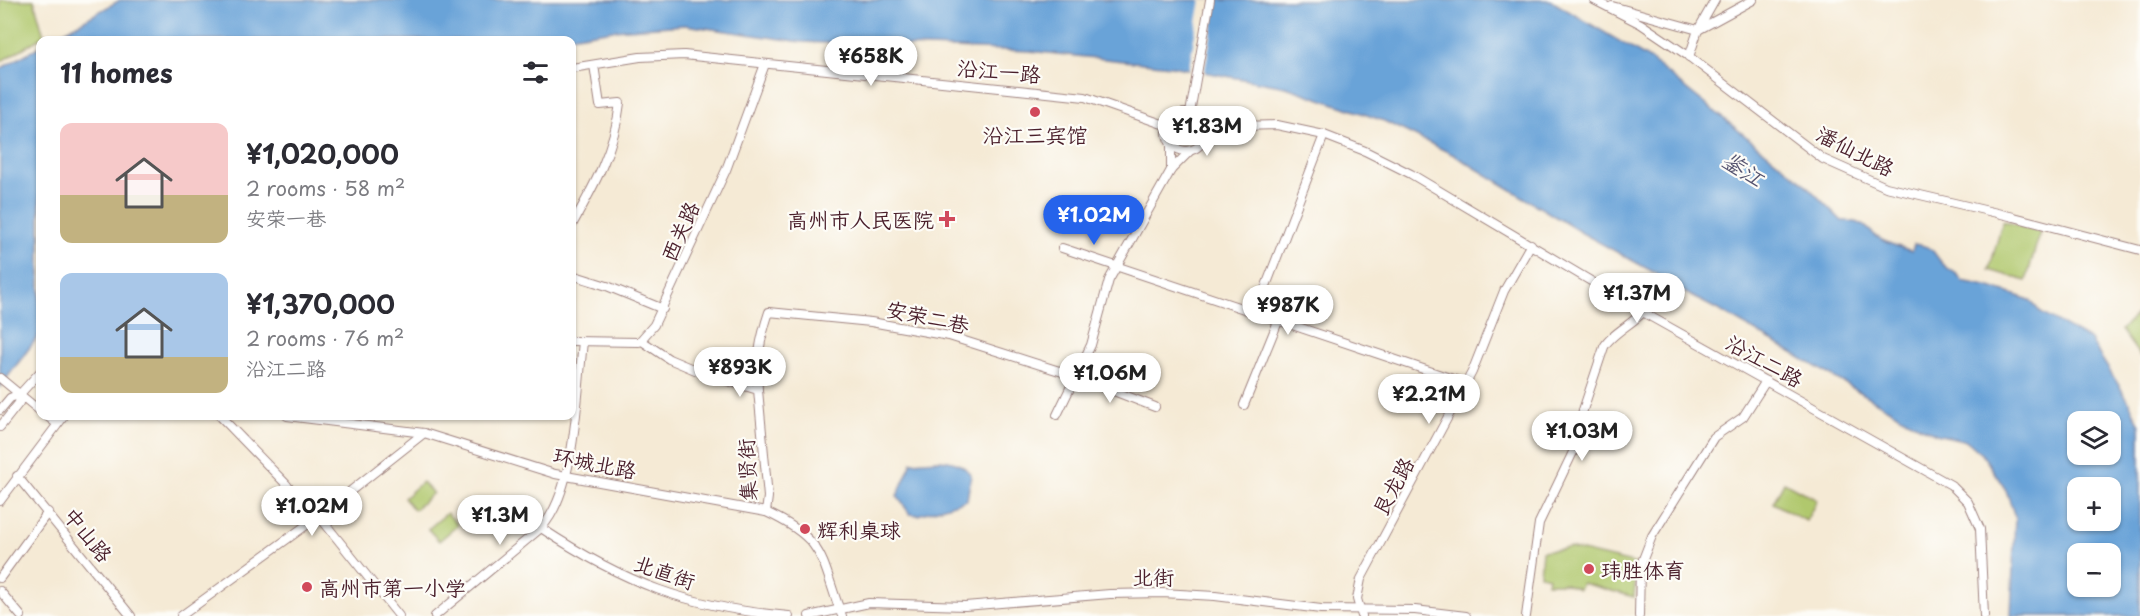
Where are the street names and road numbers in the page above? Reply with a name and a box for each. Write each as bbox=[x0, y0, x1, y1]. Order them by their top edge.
street label: 沿江一路 bbox=[956, 50, 1042, 90]
street label: 潘仙北路 bbox=[1811, 117, 1901, 183]
street label: 西关路 bbox=[652, 196, 706, 266]
street label: 安荣二巷 bbox=[884, 292, 972, 340]
street label: 沿江二路 bbox=[1721, 326, 1809, 394]
street label: 环城北路 bbox=[551, 438, 639, 486]
street label: 集贤街 bbox=[728, 438, 764, 502]
street label: 艮龙路 bbox=[1363, 451, 1421, 521]
street label: 中山路 bbox=[57, 499, 121, 569]
street label: 北直街 bbox=[630, 546, 700, 596]
street label: 北街 bbox=[1132, 560, 1174, 592]

